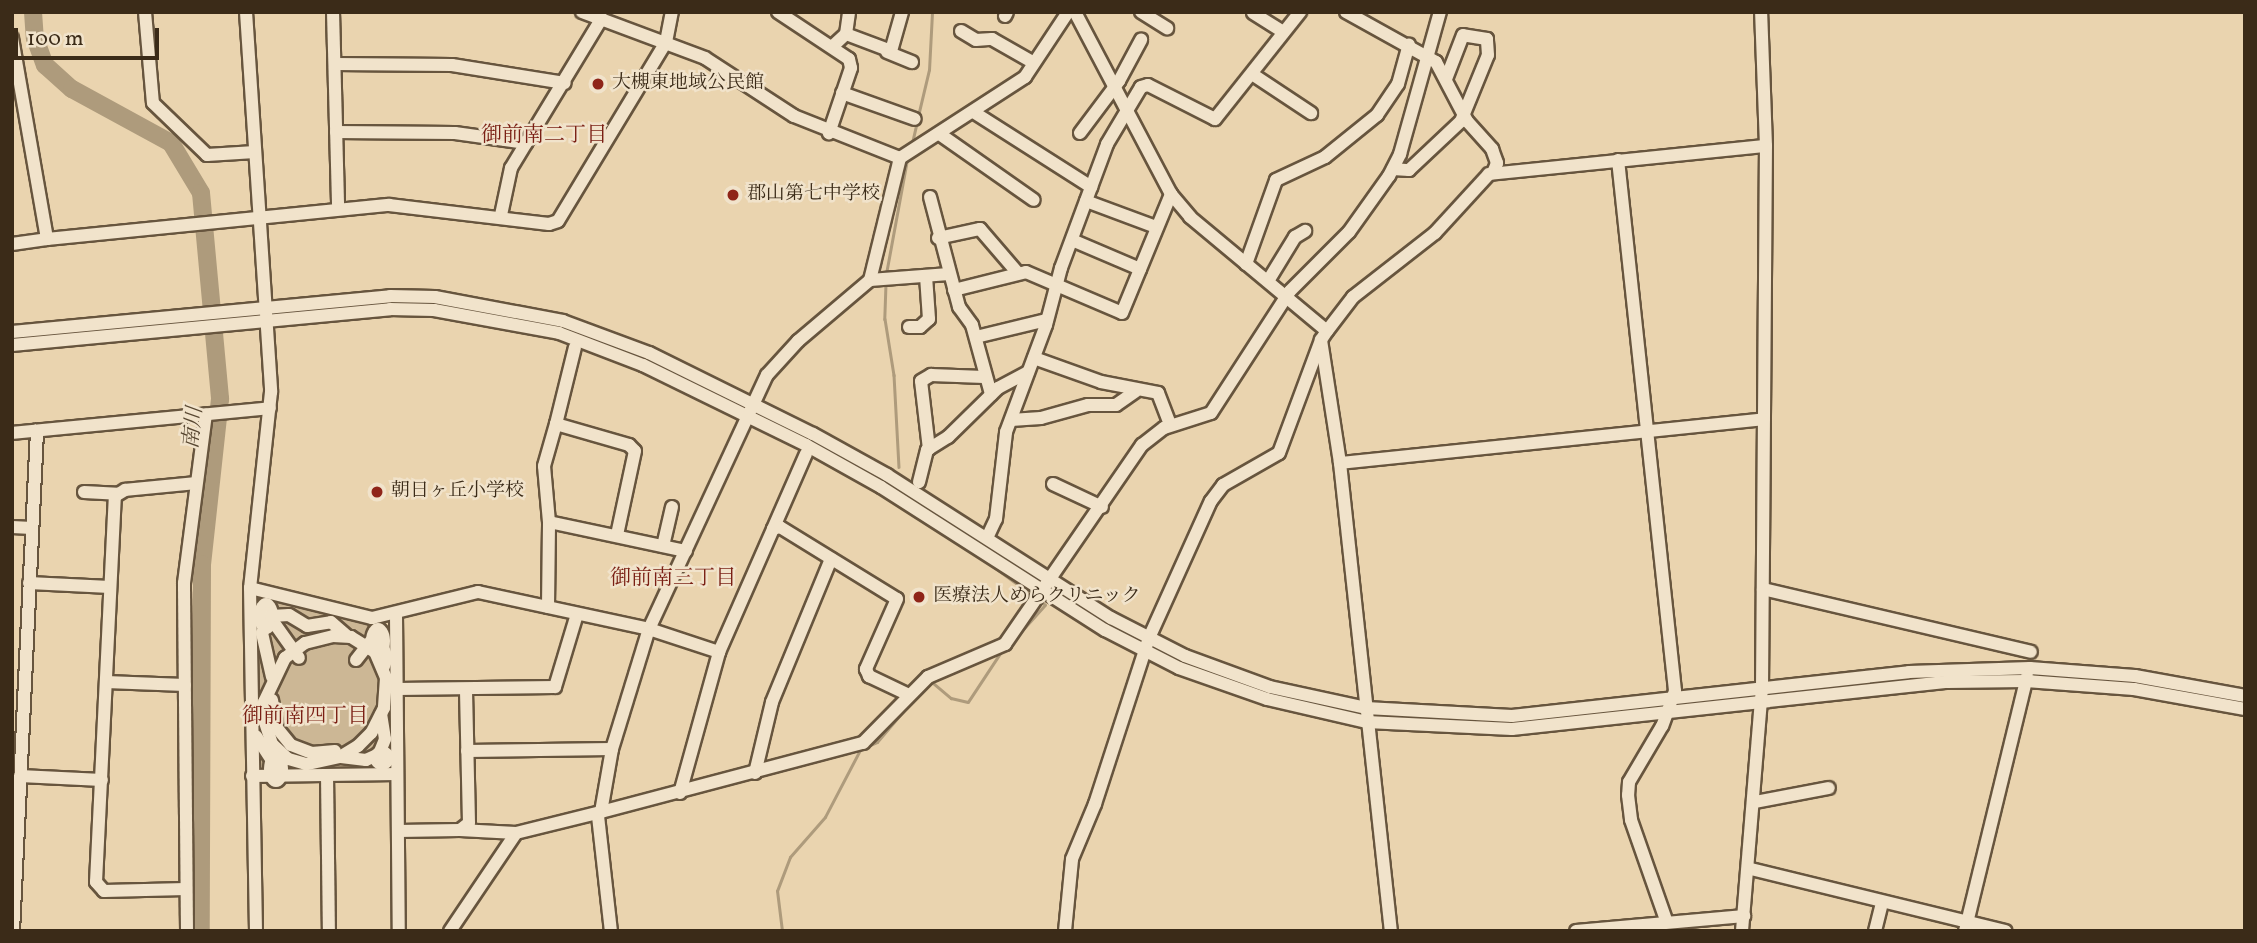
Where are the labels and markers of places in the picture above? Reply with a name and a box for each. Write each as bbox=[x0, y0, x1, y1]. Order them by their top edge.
place label: 大槻東地域公民館 bbox=[612, 73, 764, 95]
marker: 大槻東地域公民館 bbox=[590, 76, 606, 92]
place label: 郡山第七中学校 bbox=[747, 184, 880, 206]
marker: 郡山第七中学校 bbox=[725, 187, 741, 203]
place label: 朝日ヶ丘小学校 bbox=[391, 481, 524, 503]
marker: 朝日ヶ丘小学校 bbox=[369, 484, 385, 500]
place label: 医療法人めらクリニック bbox=[933, 586, 1142, 608]
marker: 医療法人めらクリニック bbox=[911, 589, 927, 605]

